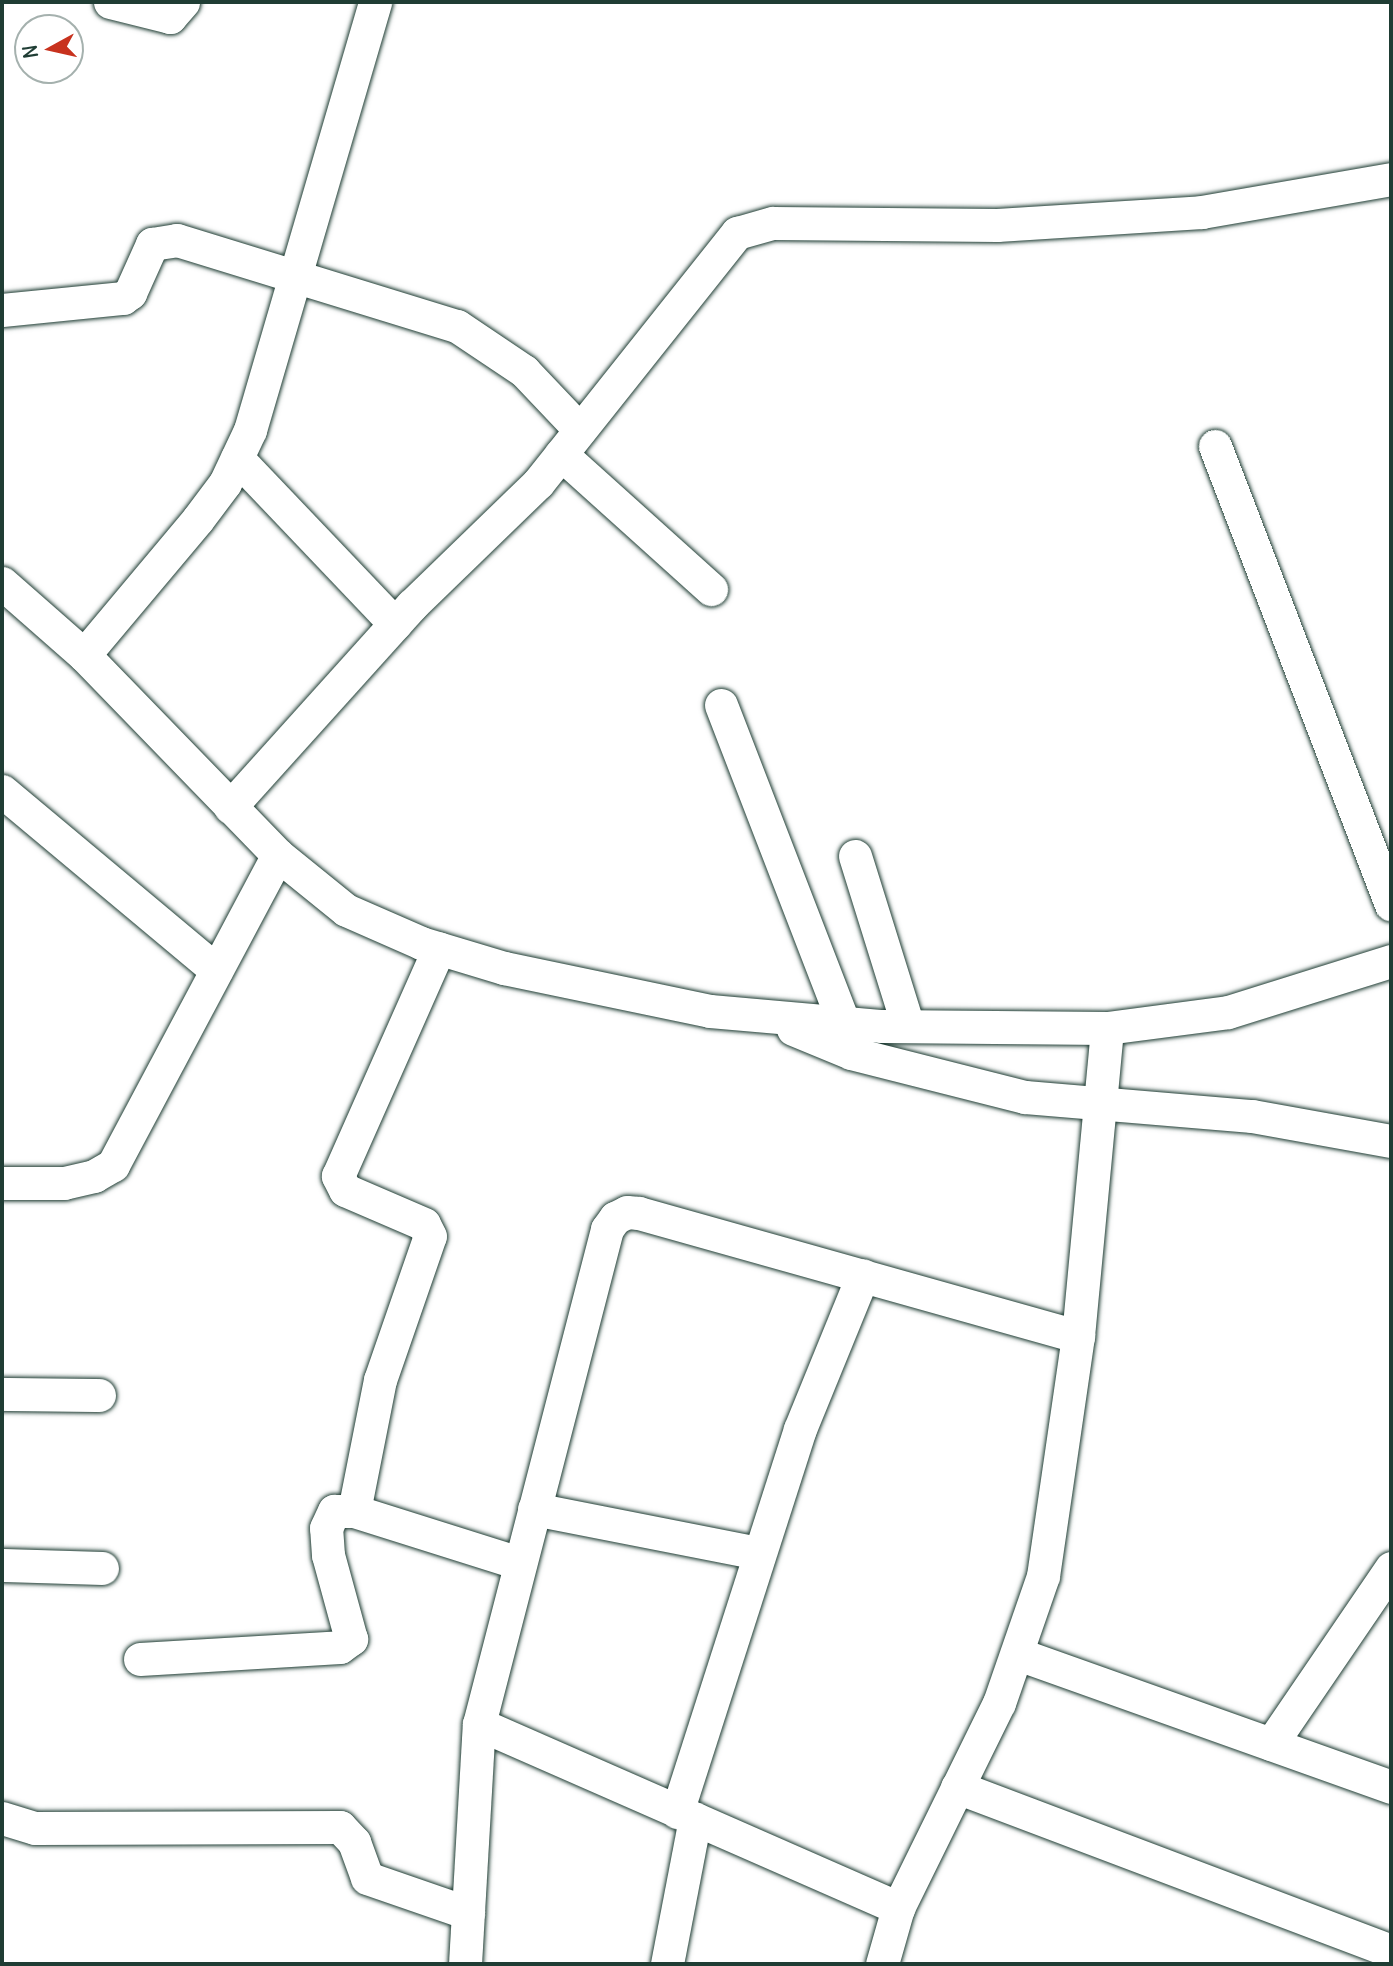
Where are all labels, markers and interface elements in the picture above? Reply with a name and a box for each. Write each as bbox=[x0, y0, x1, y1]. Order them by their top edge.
north arrow bbox=[14, 14, 84, 84]
text: N bbox=[17, 43, 43, 60]

